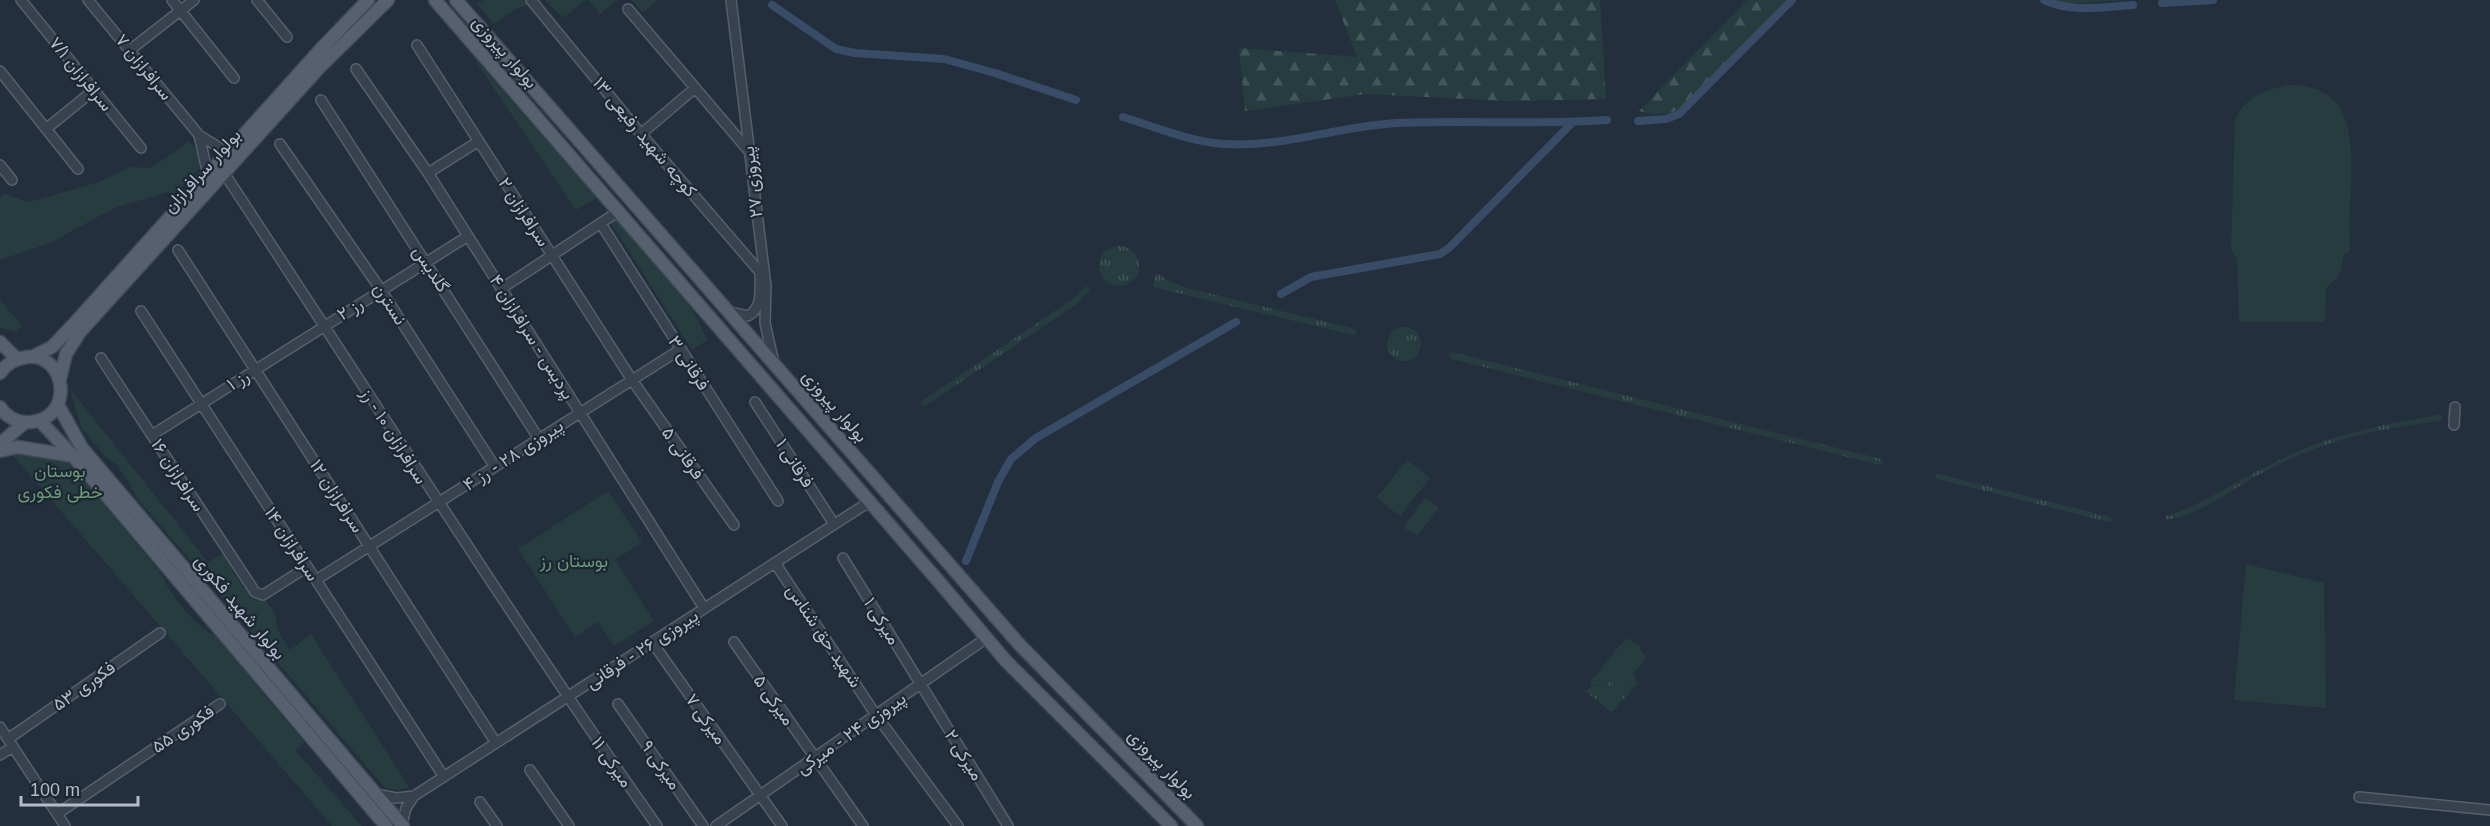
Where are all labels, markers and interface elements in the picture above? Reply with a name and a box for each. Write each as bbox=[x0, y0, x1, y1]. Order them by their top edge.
street label: بولوار پیروزی bbox=[467, 12, 542, 93]
street label: سرافرازان ۷ bbox=[111, 30, 177, 105]
street label: سرافرازان ۷/۱ bbox=[44, 33, 117, 116]
street label: کوچه شهید رفیعی ۱۳ bbox=[587, 73, 701, 202]
street label: بولوار سرافرازان bbox=[159, 125, 245, 218]
street label: پیروزی ۲۷ bbox=[738, 145, 768, 219]
street label: سرافرازان ۲ bbox=[494, 174, 554, 251]
street label: گلدیس bbox=[408, 242, 453, 296]
street label: پردیس - سرافرازان ۴ bbox=[484, 271, 578, 404]
street label: نسترن bbox=[368, 280, 411, 329]
street label: رز ۲ bbox=[333, 294, 367, 325]
street label: فرقانی ۳ bbox=[663, 332, 714, 394]
street label: رز ۱ bbox=[223, 366, 253, 395]
street label: بولوار پیروزی bbox=[797, 366, 872, 447]
street label: سرافرازان ۱۰ - رز bbox=[355, 383, 431, 488]
street label: پیروزی ۲۸ - رز ۴ bbox=[459, 415, 568, 496]
street label: فرقانی ۵ bbox=[657, 423, 708, 484]
street label: سرافرازان ۱۶ bbox=[146, 435, 209, 516]
street label: فرقانی ۱ bbox=[771, 435, 818, 492]
street label: سرافرازان ۱۲ bbox=[305, 456, 368, 537]
park label: بوستان خطی فکوری bbox=[17, 461, 103, 503]
street label: سرافرازان ۱۴ bbox=[260, 503, 323, 585]
street label: بولوار شهید فکوری bbox=[190, 551, 290, 664]
park label: بوستان رز bbox=[539, 551, 608, 572]
street label: شهید حق شناس bbox=[781, 581, 866, 692]
street label: میرکی ۱ bbox=[859, 594, 904, 649]
street label: پیروزی ۲۶ - فرقانی bbox=[582, 605, 703, 694]
street label: فکوری ۵۳ bbox=[49, 657, 120, 716]
street label: میرکی ۵ bbox=[749, 671, 799, 730]
street label: پیروزی ۲۴ - میرکی bbox=[792, 688, 911, 780]
street label: میرکی ۷ bbox=[681, 690, 731, 749]
street label: فکوری ۵۵ bbox=[148, 701, 218, 758]
street label: بولوار پیروزی bbox=[1123, 725, 1200, 804]
street label: میرکی ۲ bbox=[940, 726, 987, 785]
street label: میرکی ۱۱ bbox=[587, 733, 637, 792]
street label: میرکی ۹ bbox=[636, 737, 685, 794]
scale bar bbox=[21, 769, 138, 807]
text: 100 m bbox=[30, 780, 80, 800]

